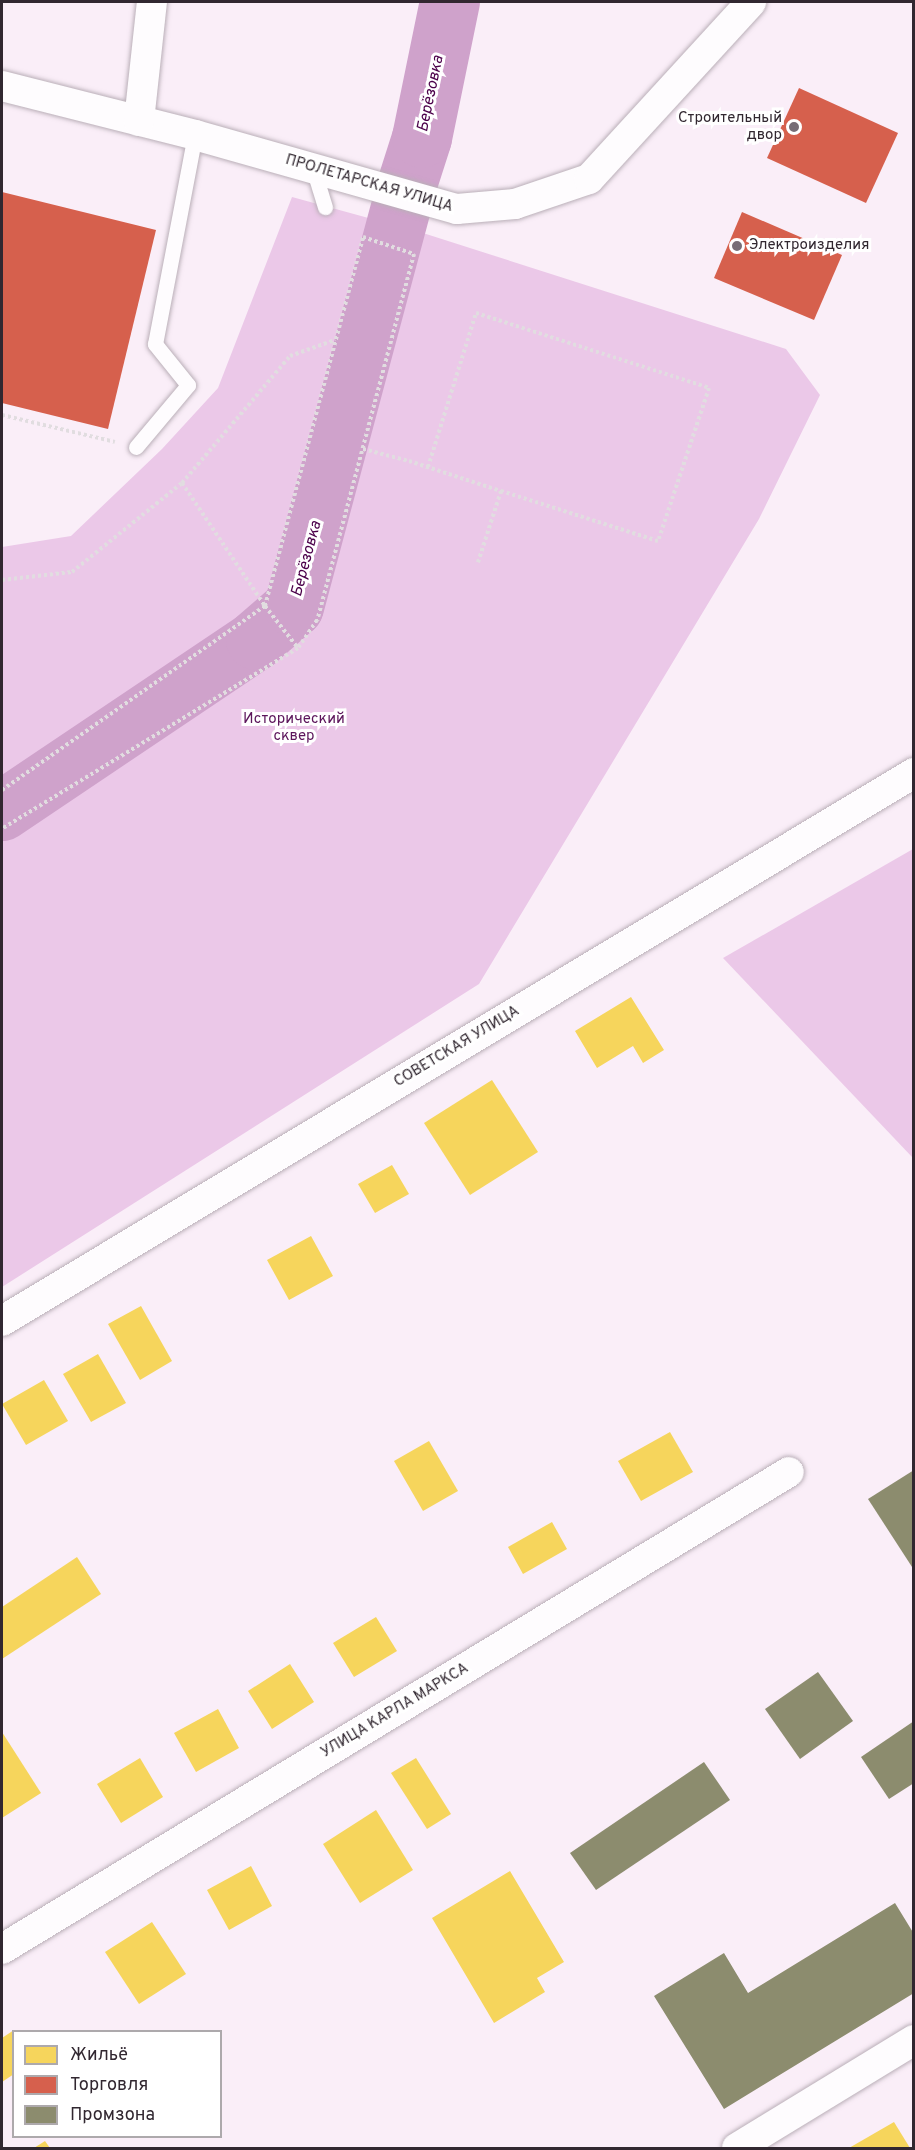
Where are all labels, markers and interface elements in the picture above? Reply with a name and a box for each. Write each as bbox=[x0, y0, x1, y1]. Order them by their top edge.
water label: Берёзовка bbox=[414, 54, 448, 134]
place label: Строительный двор bbox=[678, 109, 782, 144]
marker: Строительный двор bbox=[787, 120, 801, 134]
street label: ПРОЛЕТАРСКАЯ УЛИЦА bbox=[283, 151, 455, 217]
place label: Электроизделия bbox=[749, 237, 870, 255]
marker: Электроизделия bbox=[730, 239, 744, 253]
water label: Берёзовка bbox=[288, 519, 326, 599]
park label: Исторический сквер bbox=[243, 710, 345, 745]
street label: СОВЕТСКАЯ УЛИЦА bbox=[391, 1002, 523, 1092]
street label: УЛИЦА КАРЛА МАРКСА bbox=[317, 1659, 473, 1763]
legend bbox=[12, 2030, 222, 2138]
text: Жильё bbox=[70, 2044, 128, 2067]
text: Торговля bbox=[70, 2074, 148, 2097]
text: Промзона bbox=[70, 2104, 155, 2127]

